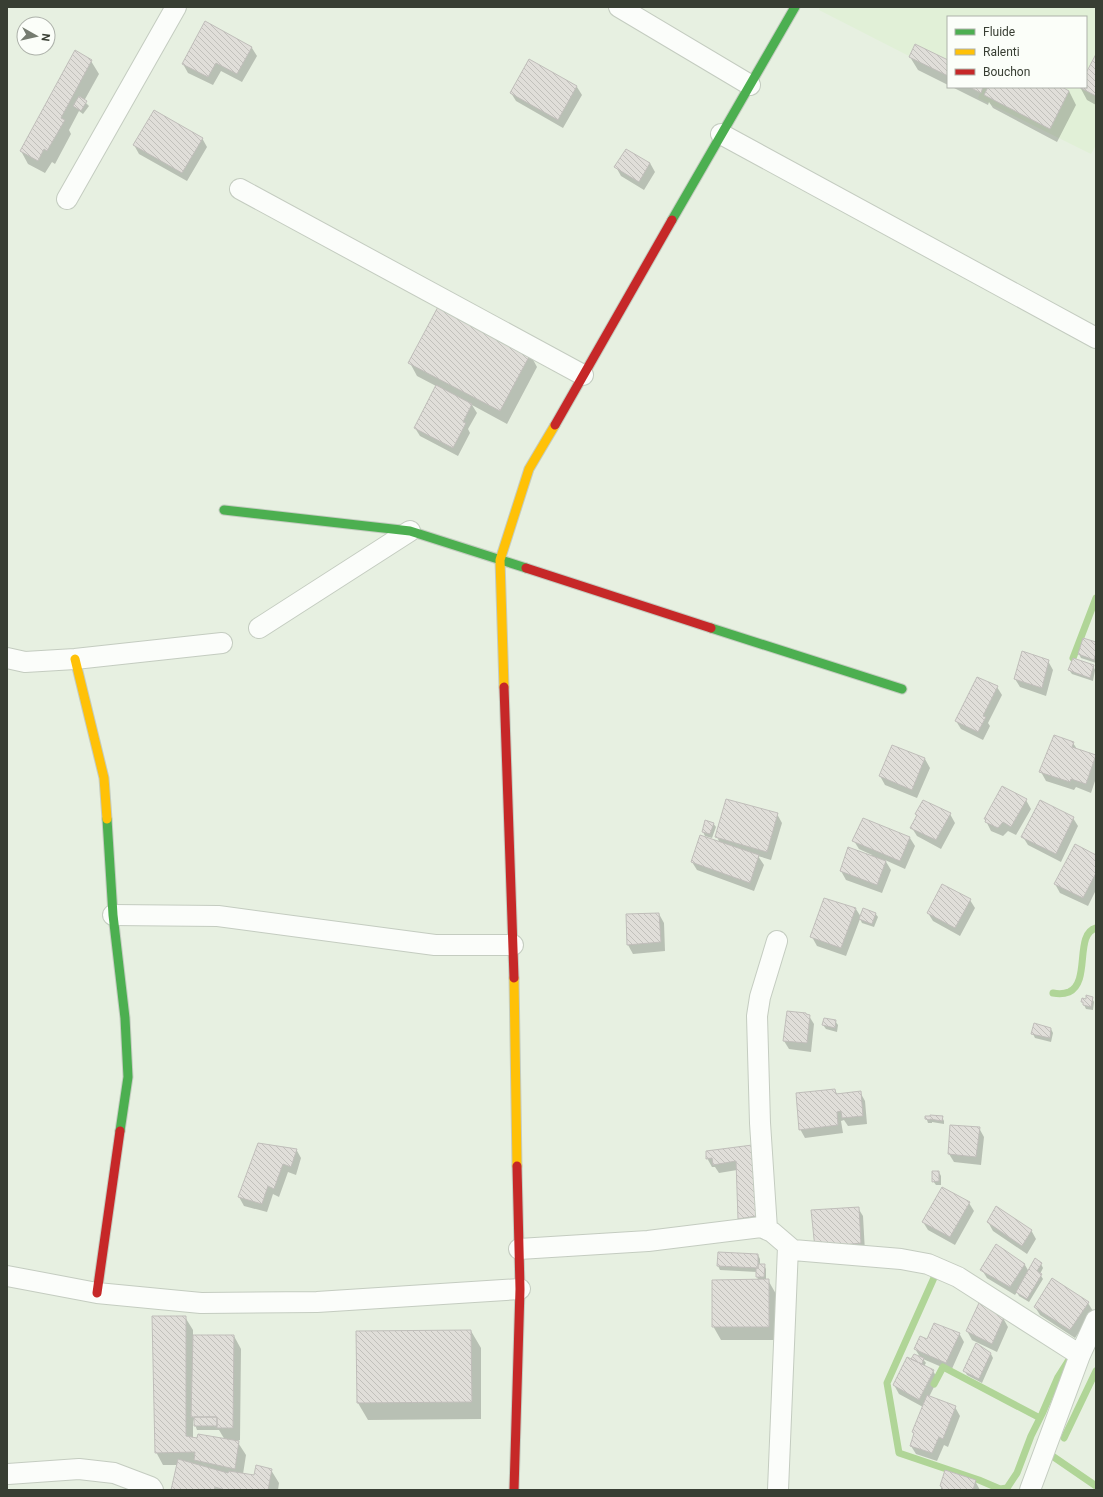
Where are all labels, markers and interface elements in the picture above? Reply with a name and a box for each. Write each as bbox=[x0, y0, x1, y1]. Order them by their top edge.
north arrow bbox=[16, 16, 56, 56]
legend bbox=[947, 16, 1087, 88]
text: Fluide bbox=[983, 25, 1015, 39]
text: N bbox=[38, 33, 52, 42]
text: Ralenti bbox=[983, 45, 1020, 59]
text: Bouchon bbox=[983, 65, 1030, 79]

